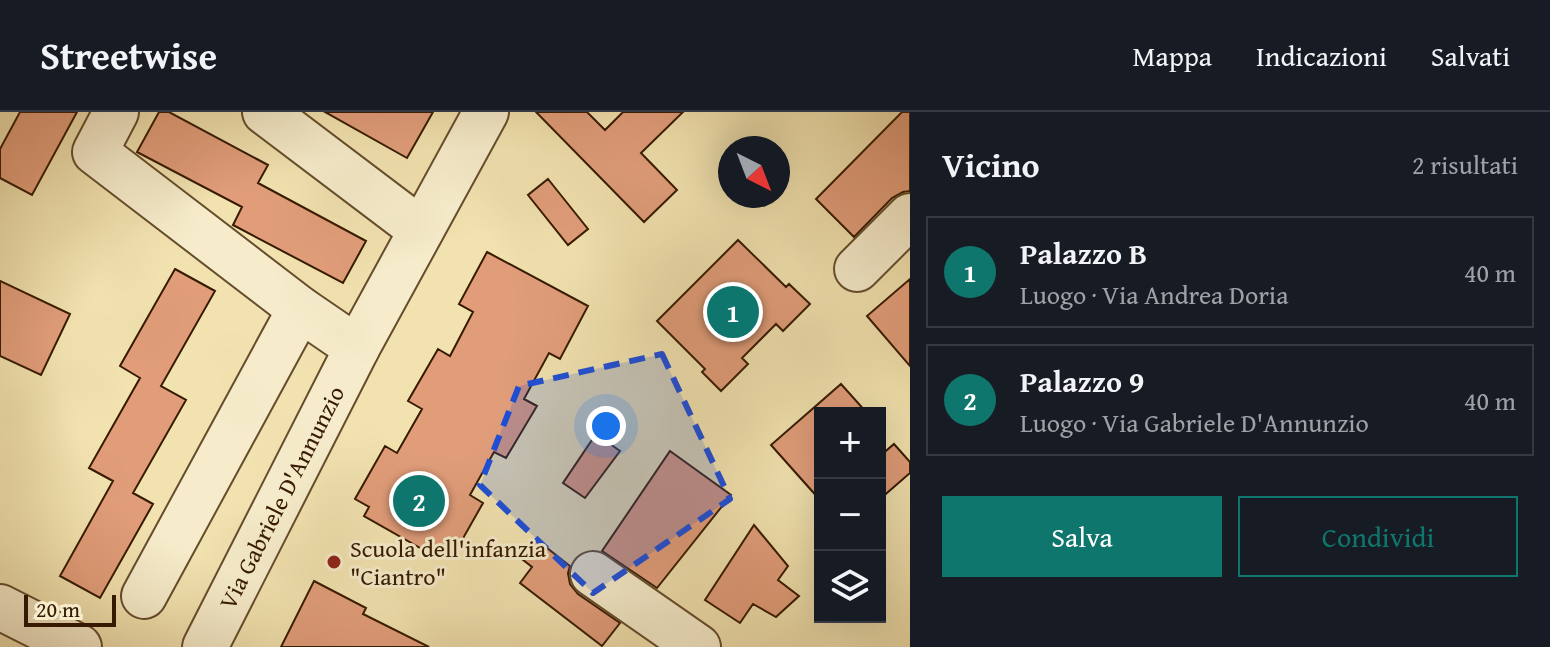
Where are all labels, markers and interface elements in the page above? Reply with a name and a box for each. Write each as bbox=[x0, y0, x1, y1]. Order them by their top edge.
text: Streetwise bbox=[40, 27, 217, 83]
text: Mappa bbox=[1132, 35, 1212, 76]
text: Indicazioni bbox=[1256, 35, 1387, 76]
text: Salvati bbox=[1431, 35, 1510, 76]
north arrow bbox=[718, 136, 790, 208]
text: Vicino bbox=[942, 140, 1040, 189]
text: 2 risultati bbox=[1412, 145, 1518, 184]
text: Palazzo B bbox=[1020, 231, 1147, 275]
text: 1 bbox=[963, 253, 977, 292]
text: 40 m bbox=[1464, 253, 1516, 292]
text: Luogo · Via Andrea Doria bbox=[1020, 275, 1288, 314]
pin: 1 bbox=[707, 282, 759, 342]
text: Palazzo 9 bbox=[1020, 359, 1144, 403]
street label: Via Gabriele D'Annunzio bbox=[210, 379, 353, 615]
text: 2 bbox=[963, 381, 977, 420]
text: 40 m bbox=[1464, 381, 1516, 420]
text: Luogo · Via Gabriele D'Annunzio bbox=[1020, 403, 1369, 442]
your location bbox=[586, 406, 626, 446]
map controls bbox=[814, 407, 886, 623]
button: + bbox=[814, 407, 886, 479]
pin: 2 bbox=[393, 471, 445, 531]
button: − bbox=[814, 479, 886, 551]
button: Salva bbox=[942, 496, 1222, 577]
button: Condividi bbox=[1238, 496, 1518, 577]
place label: Scuola dell'infanzia "Ciantro" bbox=[350, 531, 547, 594]
button: layers bbox=[814, 551, 886, 623]
marker: Scuola dell'infanzia "Ciantro" bbox=[325, 553, 343, 571]
scale bar bbox=[24, 591, 116, 627]
text: 20 m bbox=[36, 593, 80, 625]

